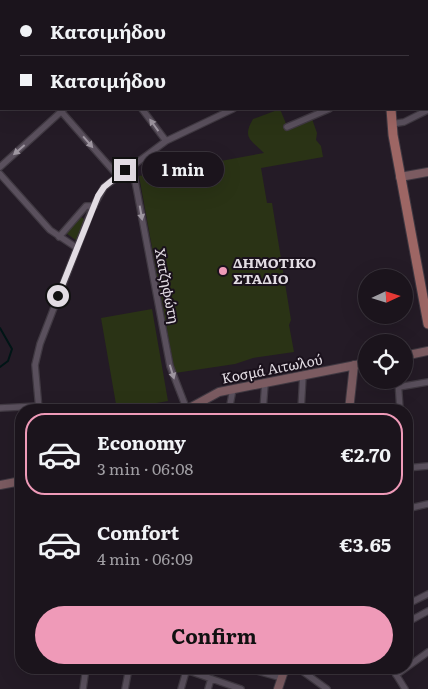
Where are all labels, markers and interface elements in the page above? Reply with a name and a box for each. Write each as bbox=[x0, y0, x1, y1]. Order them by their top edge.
text: Κατσιμήδου bbox=[50, 17, 166, 45]
text: Κατσιμήδου bbox=[50, 66, 166, 94]
one-way arrow bbox=[149, 118, 159, 132]
one-way arrow bbox=[83, 136, 94, 149]
one-way arrow bbox=[13, 144, 26, 155]
callout: 1 min bbox=[142, 152, 225, 188]
text: 1 min bbox=[162, 157, 204, 181]
route end bbox=[114, 159, 136, 181]
one-way arrow bbox=[137, 205, 145, 221]
street label: Χατζηφώτη bbox=[151, 247, 185, 325]
place label: ΔΗΜΟΤΙΚΟ ΣΤΑΔΙΟ bbox=[233, 252, 316, 288]
marker: ΔΗΜΟΤΙΚΟ ΣΤΑΔΙΟ bbox=[217, 265, 229, 277]
north arrow bbox=[358, 269, 412, 324]
map controls bbox=[358, 269, 413, 389]
route start bbox=[47, 285, 69, 307]
button: locate bbox=[358, 334, 413, 389]
street label: Κοσμά Αιτωλού bbox=[220, 348, 324, 388]
one-way arrow bbox=[168, 365, 176, 380]
text: Economy bbox=[97, 428, 186, 456]
icon: car bbox=[37, 432, 82, 477]
text: €2.70 bbox=[341, 440, 391, 468]
text: 3 min · 06:08 bbox=[97, 456, 193, 480]
text: Comfort bbox=[97, 518, 179, 546]
icon: car bbox=[37, 522, 82, 567]
text: €3.65 bbox=[340, 530, 391, 558]
text: 4 min · 06:09 bbox=[97, 546, 193, 570]
button: Confirm bbox=[35, 606, 393, 664]

